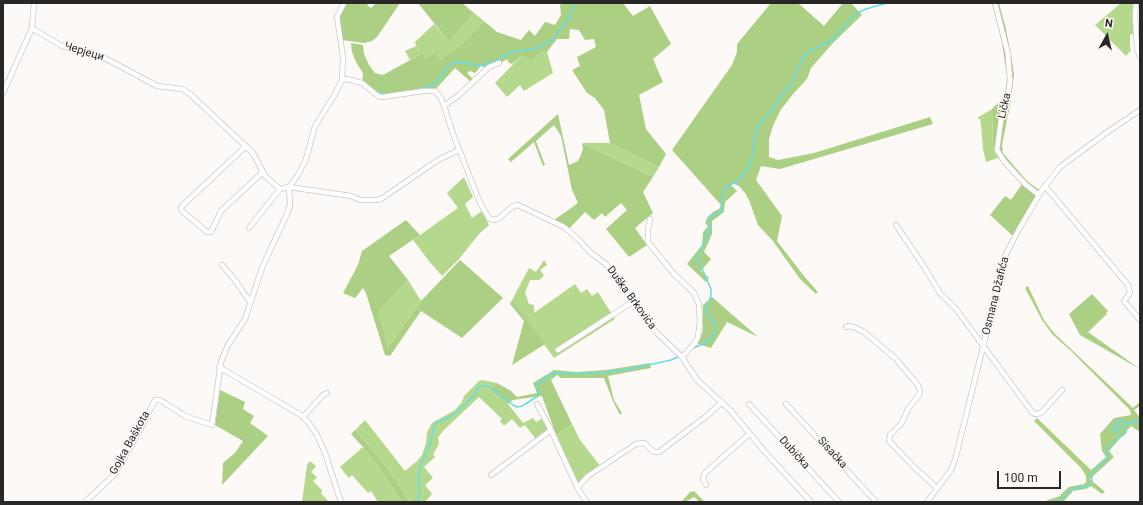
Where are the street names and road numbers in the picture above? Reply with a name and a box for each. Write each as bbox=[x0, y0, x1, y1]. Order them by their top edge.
street label: Черјеци bbox=[63, 40, 105, 64]
street label: Lička bbox=[996, 92, 1014, 120]
street label: Osmana Džafića bbox=[980, 256, 1012, 336]
street label: Duška Brkovića bbox=[604, 264, 658, 332]
street label: Gojka Baškota bbox=[107, 409, 153, 477]
street label: Dubička bbox=[776, 434, 812, 472]
street label: Sisačka bbox=[814, 434, 850, 472]

